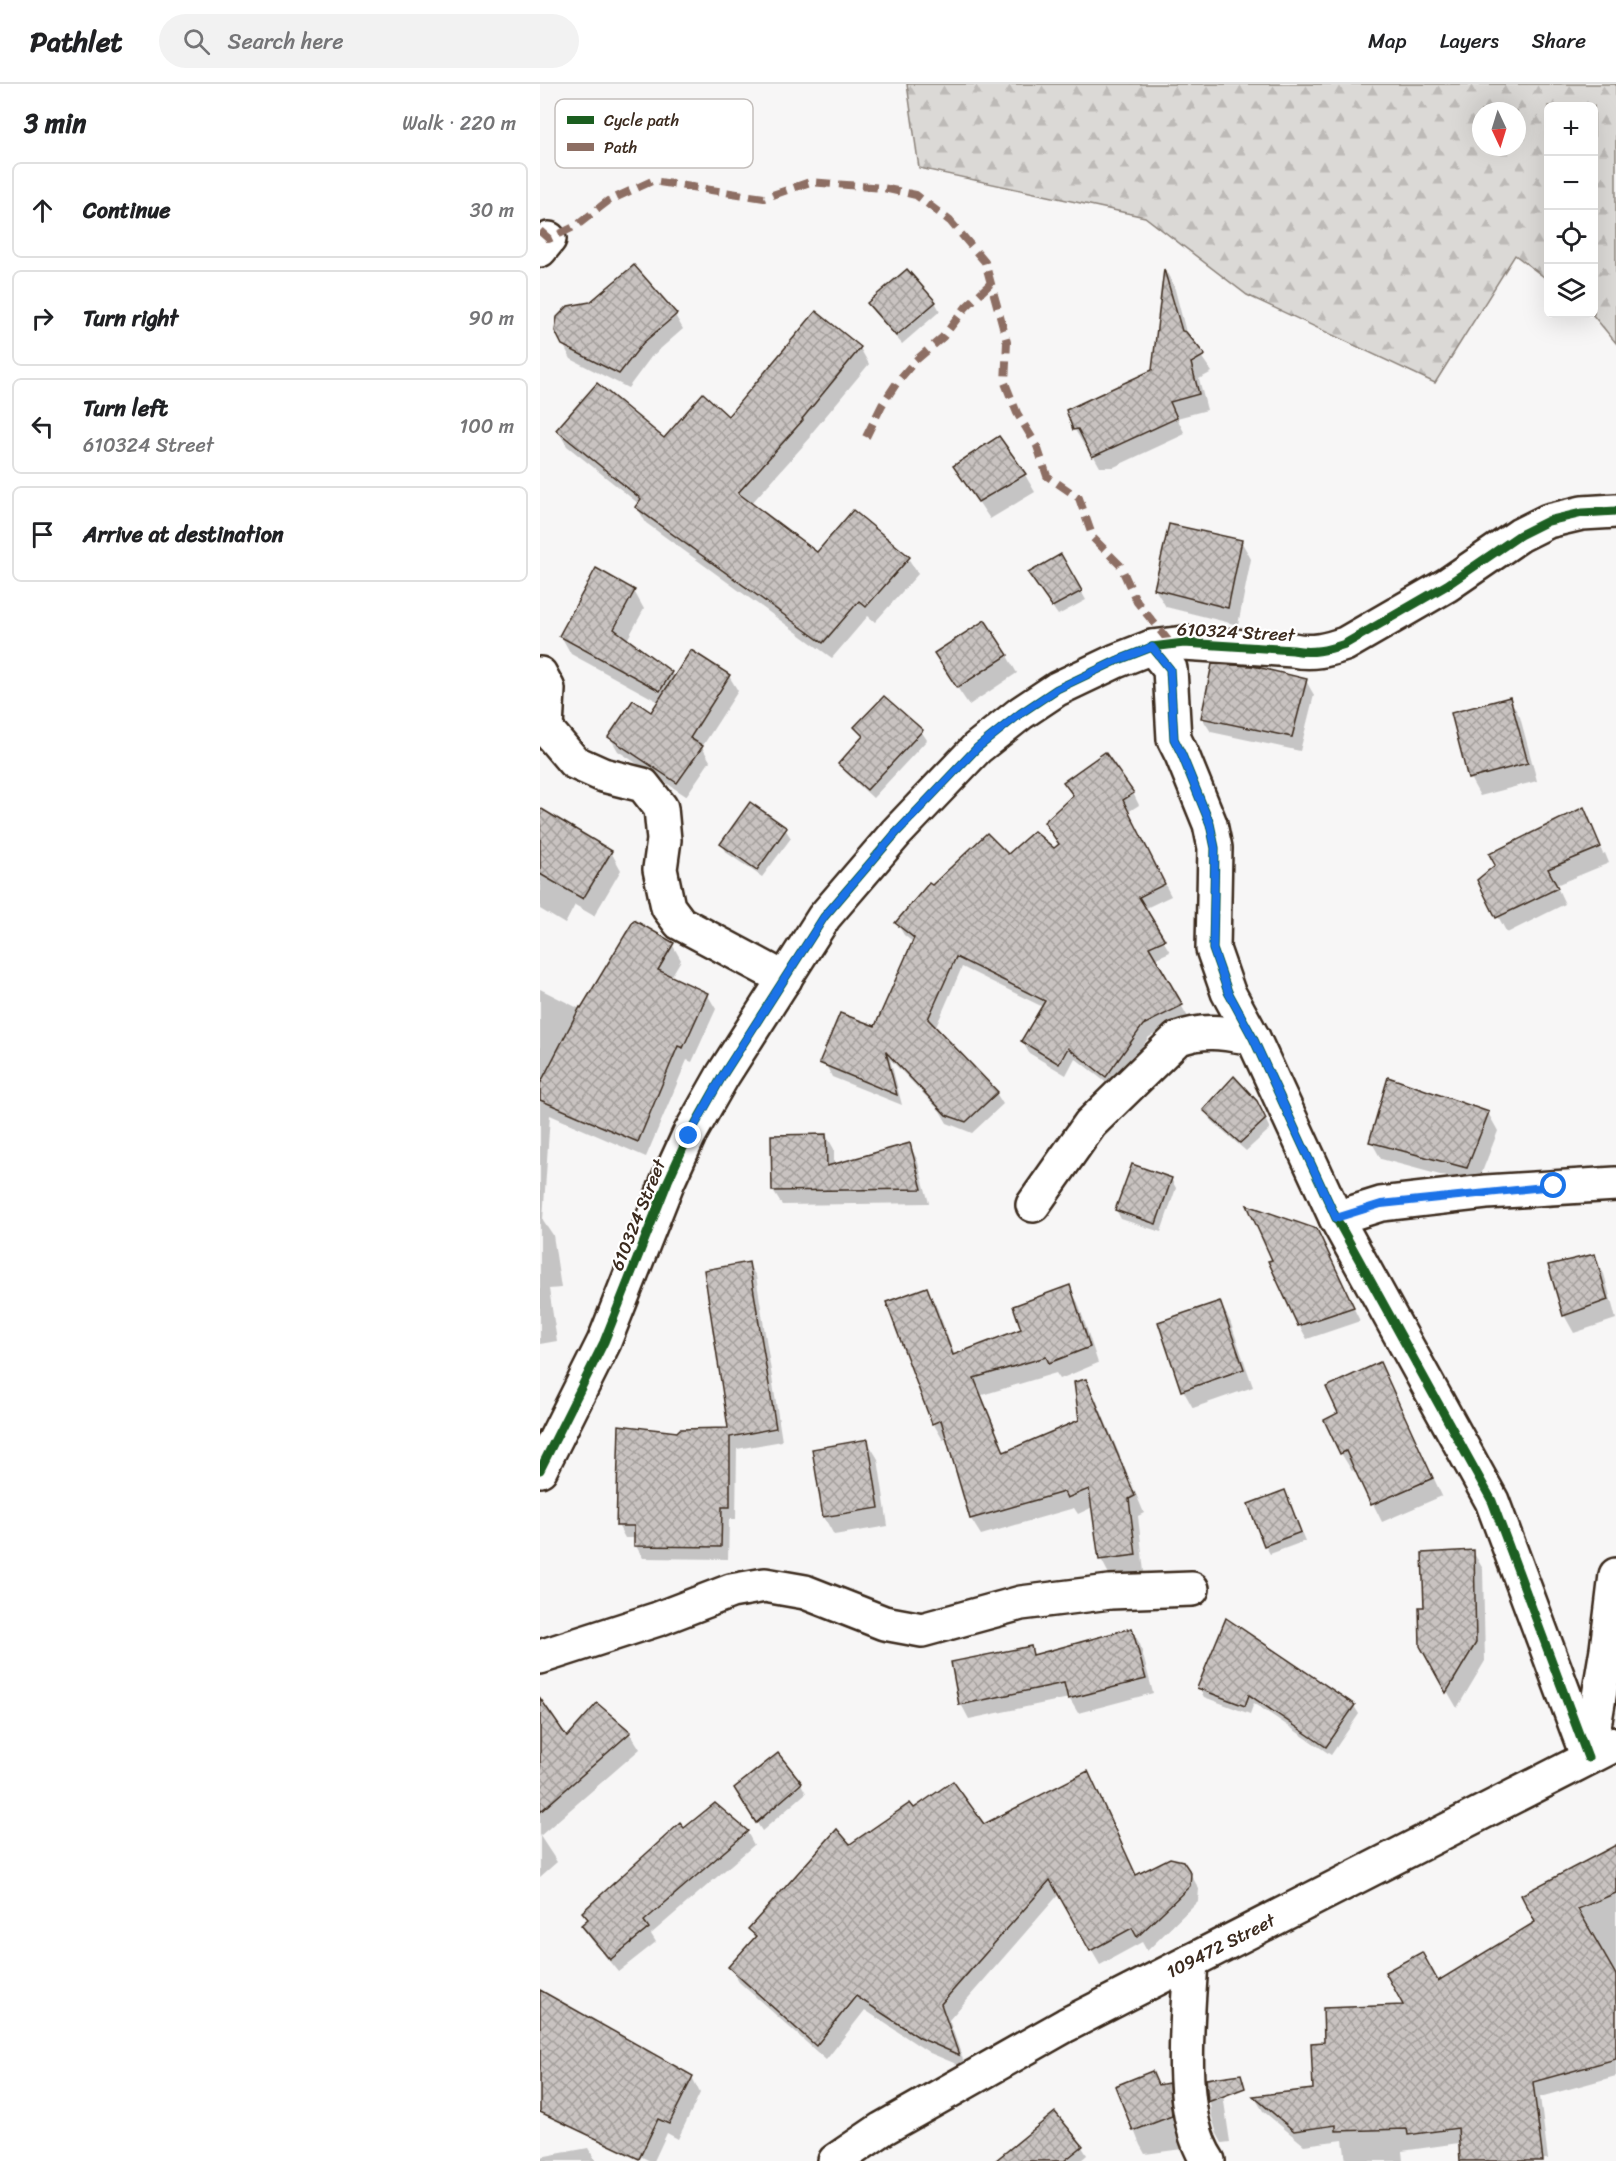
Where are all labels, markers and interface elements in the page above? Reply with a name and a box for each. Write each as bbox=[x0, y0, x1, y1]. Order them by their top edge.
search box bbox=[159, 14, 579, 68]
text: Pathlet bbox=[30, 17, 123, 66]
text: Search here bbox=[228, 22, 343, 61]
text: Map bbox=[1368, 22, 1407, 60]
text: Layers bbox=[1440, 22, 1499, 60]
text: Share bbox=[1532, 22, 1586, 60]
icon: search bbox=[180, 25, 213, 58]
legend bbox=[555, 99, 753, 168]
text: 3 min bbox=[24, 100, 86, 146]
north arrow bbox=[1472, 102, 1526, 156]
map controls bbox=[1544, 102, 1598, 318]
button: + bbox=[1544, 102, 1598, 156]
text: Walk · 220 m bbox=[402, 106, 516, 141]
text: Cycle path bbox=[604, 106, 679, 135]
text: Path bbox=[604, 133, 637, 162]
button: − bbox=[1544, 156, 1598, 210]
text: Continue bbox=[83, 191, 171, 230]
text: 30 m bbox=[470, 193, 514, 228]
icon: ahead bbox=[26, 194, 59, 227]
button: locate bbox=[1544, 210, 1598, 264]
button: layers bbox=[1544, 264, 1598, 318]
text: Turn right bbox=[83, 299, 178, 338]
text: 90 m bbox=[469, 301, 514, 336]
icon: right bbox=[26, 302, 59, 335]
text: Turn left bbox=[83, 389, 168, 428]
text: 100 m bbox=[460, 409, 514, 444]
icon: left bbox=[26, 410, 59, 443]
text: 610324 Street bbox=[83, 428, 214, 463]
text: Arrive at destination bbox=[83, 515, 284, 554]
icon: arrive bbox=[26, 518, 59, 551]
street label: 610324 Street bbox=[1176, 613, 1296, 651]
route end bbox=[675, 1122, 701, 1148]
street label: 610324 Street bbox=[601, 1154, 675, 1276]
route start bbox=[1540, 1172, 1566, 1198]
street label: 109472 Street bbox=[1160, 1904, 1282, 1987]

